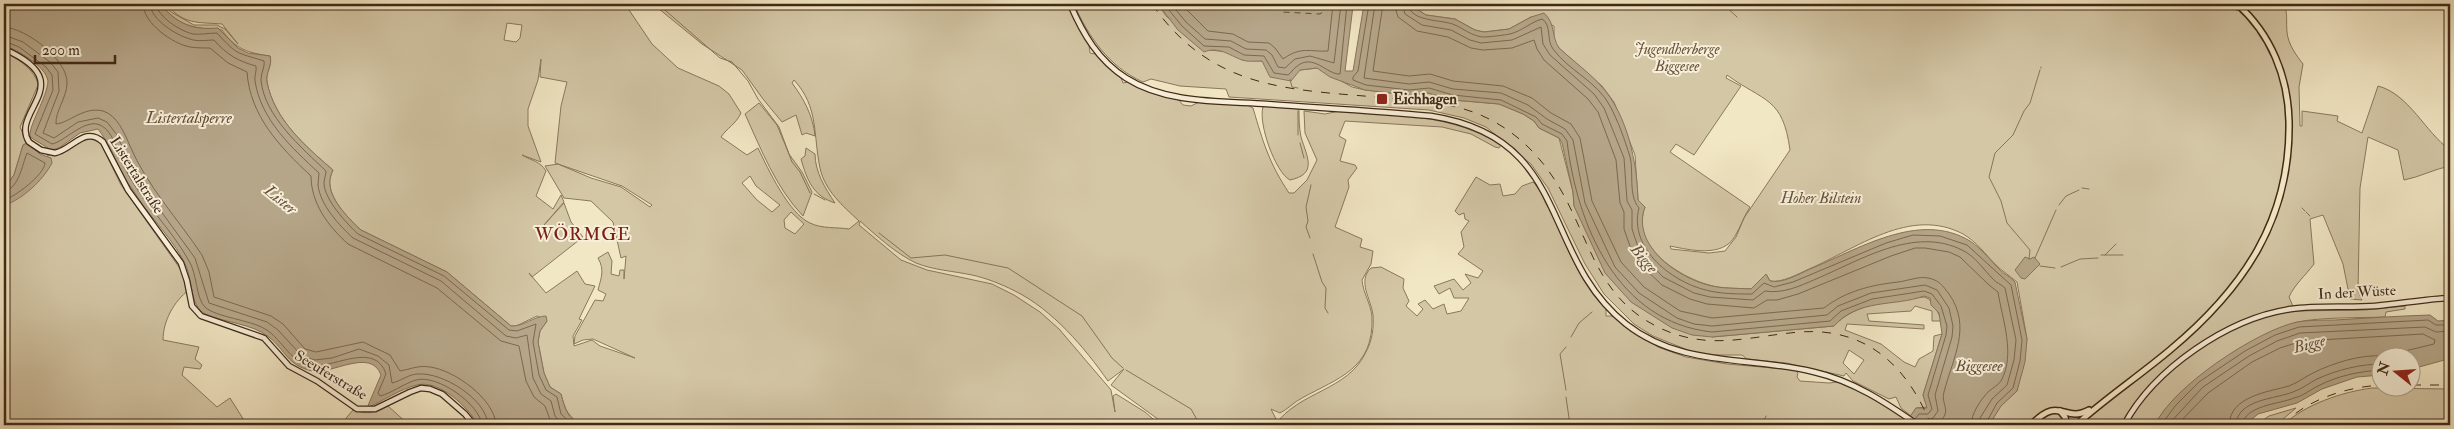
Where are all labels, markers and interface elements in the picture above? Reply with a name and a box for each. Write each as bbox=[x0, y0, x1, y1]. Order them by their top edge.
scale bar bbox=[35, 32, 115, 64]
park label: Jugendherberge Biggesee bbox=[1634, 40, 1721, 76]
text: 200 m bbox=[42, 41, 80, 60]
place label: Eichhagen bbox=[1393, 90, 1457, 110]
marker: Eichhagen bbox=[1375, 92, 1389, 106]
water label: Listertalsperre bbox=[145, 108, 233, 128]
street label: Listertalstraße bbox=[105, 133, 168, 218]
water label: Lister bbox=[259, 180, 302, 220]
park label: Hoher Bilstein bbox=[1780, 189, 1861, 208]
district label: WÖRMGE bbox=[534, 223, 631, 246]
water label: Bigge bbox=[1626, 239, 1663, 278]
street label: In der Wüste bbox=[2318, 281, 2396, 304]
water label: Bigge bbox=[2290, 330, 2328, 358]
street label: Seeuferstraße bbox=[291, 346, 371, 405]
north arrow bbox=[2372, 346, 2422, 396]
water label: Biggesee bbox=[1954, 356, 2003, 376]
text: N bbox=[2374, 359, 2394, 378]

